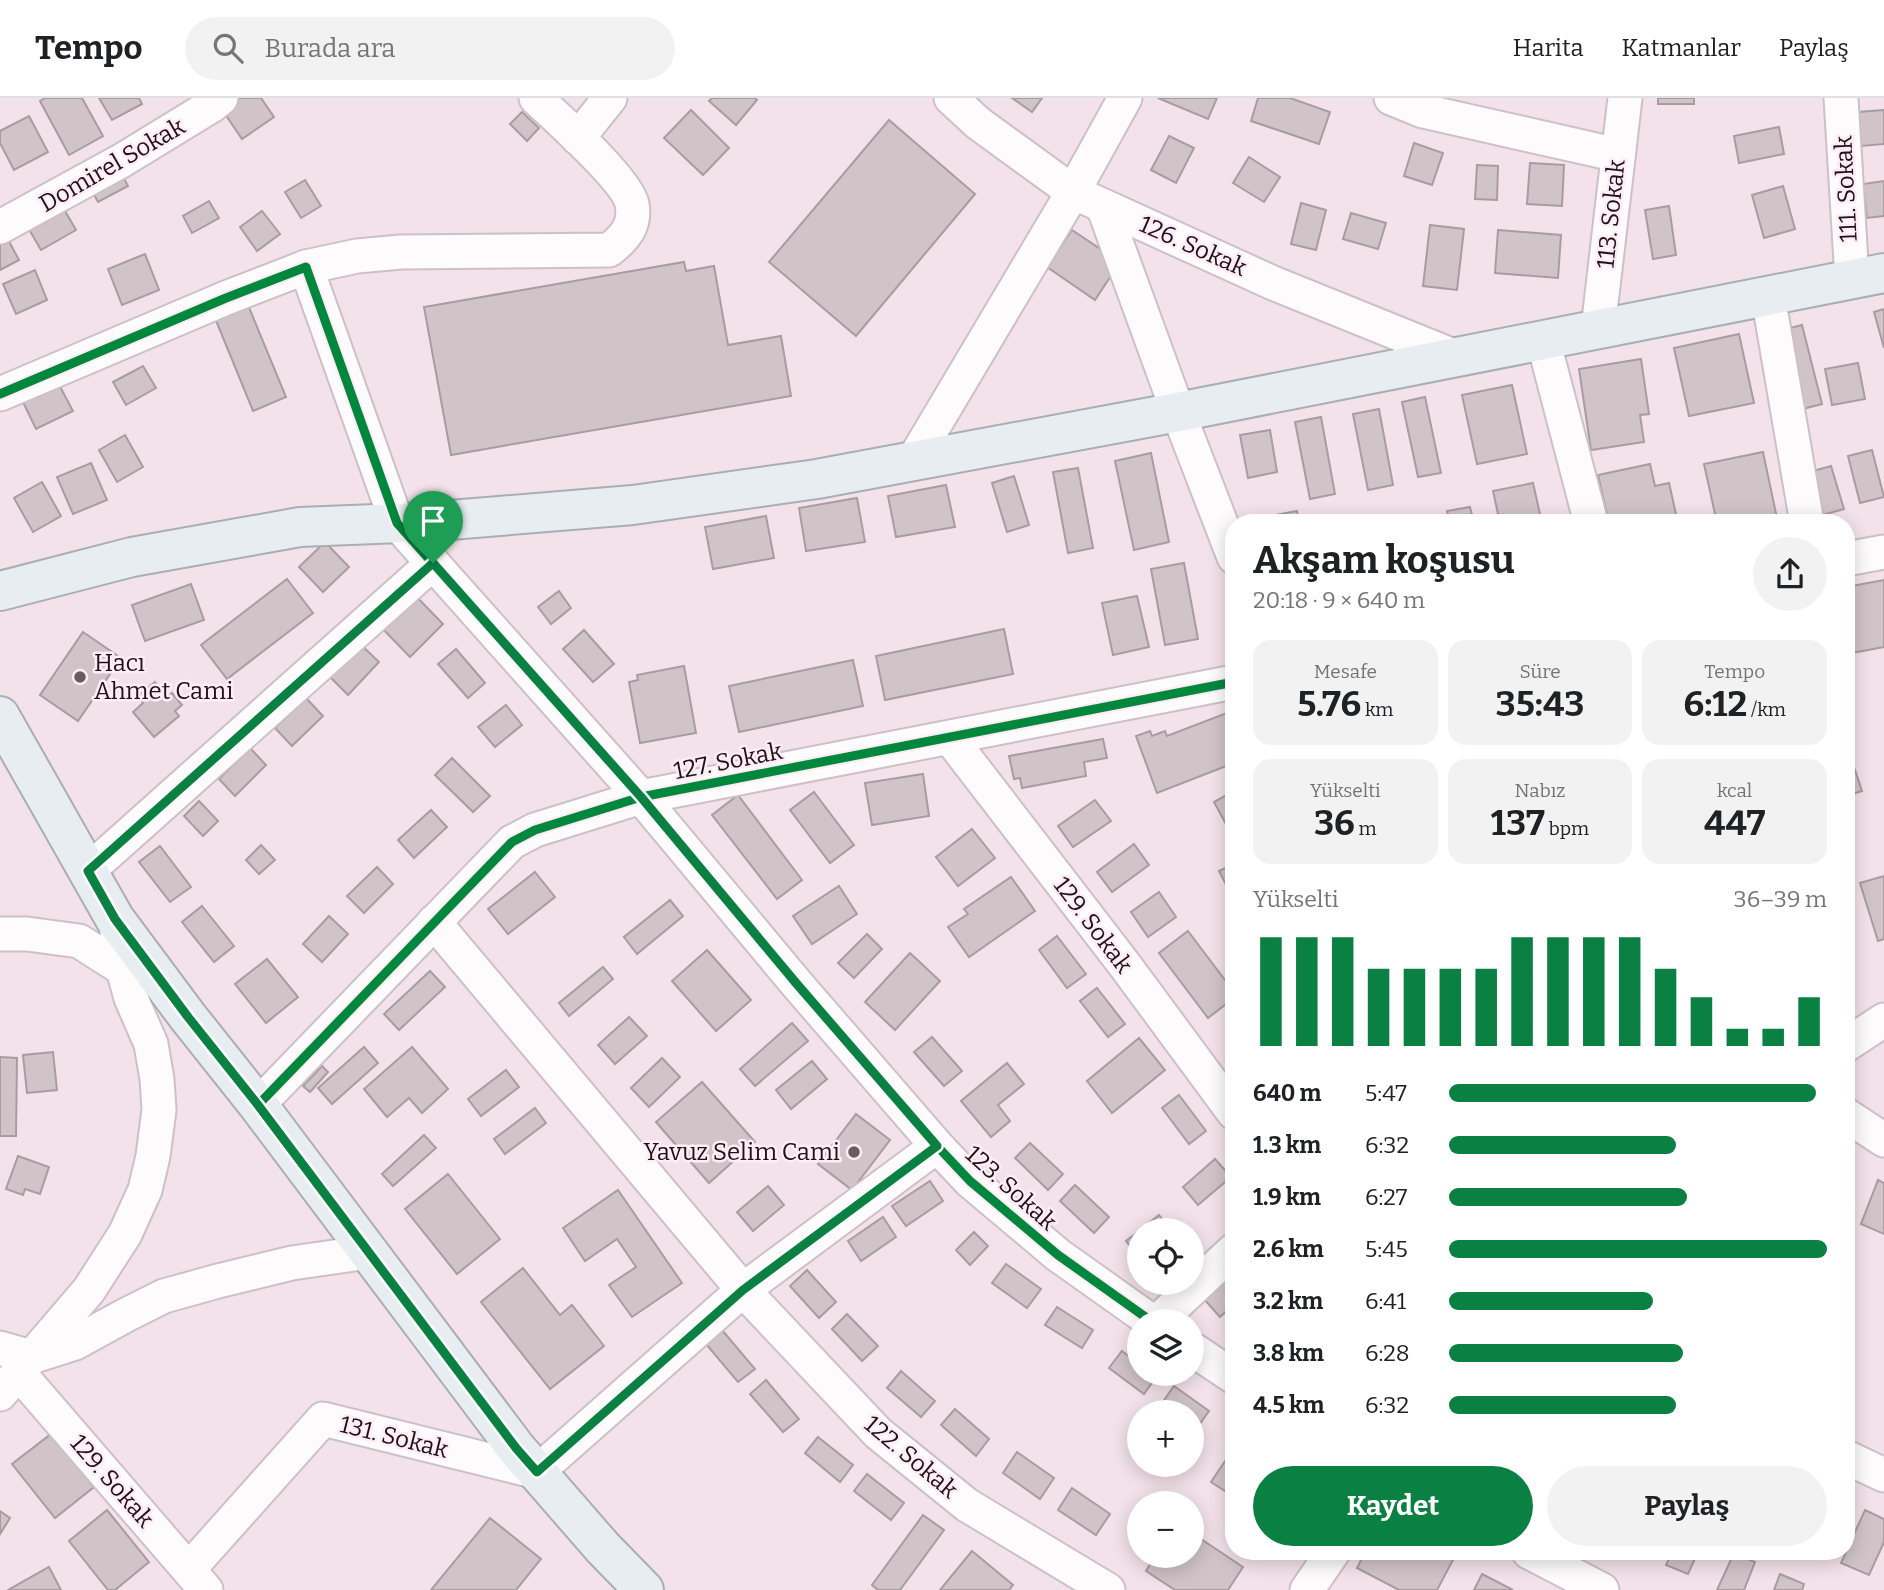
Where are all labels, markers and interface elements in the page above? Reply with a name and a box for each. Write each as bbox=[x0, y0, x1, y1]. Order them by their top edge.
search box bbox=[185, 17, 675, 80]
text: Tempo bbox=[35, 28, 143, 68]
icon: search bbox=[209, 29, 247, 67]
text: Burada ara bbox=[265, 33, 396, 64]
text: Harita bbox=[1513, 34, 1584, 62]
text: Katmanlar bbox=[1622, 34, 1741, 62]
text: Paylaş bbox=[1779, 34, 1849, 62]
street label: Domirel Sokak bbox=[34, 112, 190, 218]
street label: 111. Sokak bbox=[1829, 135, 1863, 243]
street label: 113. Sokak bbox=[1591, 158, 1631, 270]
street label: 126. Sokak bbox=[1135, 210, 1251, 282]
pin bbox=[403, 491, 463, 563]
icon: arrive bbox=[414, 502, 452, 540]
text: Akşam koşusu bbox=[1253, 537, 1515, 583]
button: share bbox=[1753, 537, 1827, 611]
text: 20:18 · 9 × 640 m bbox=[1253, 586, 1425, 614]
place label: Hacı Ahmet Cami bbox=[94, 649, 233, 705]
text: Mesafe bbox=[1314, 660, 1377, 683]
text: Süre bbox=[1519, 660, 1561, 683]
text: Tempo bbox=[1704, 660, 1765, 683]
marker: Hacı Ahmet Cami bbox=[72, 669, 88, 685]
text: 5.76 bbox=[1297, 683, 1361, 725]
text: 35:43 bbox=[1496, 683, 1584, 725]
text: 6:12 bbox=[1684, 683, 1747, 725]
text: km bbox=[1361, 698, 1393, 721]
text: /km bbox=[1747, 698, 1786, 721]
street label: 127. Sokak bbox=[671, 737, 785, 785]
text: Yükselti bbox=[1310, 779, 1381, 802]
text: Nabız bbox=[1515, 779, 1565, 802]
text: kcal bbox=[1717, 779, 1752, 802]
text: 36 bbox=[1314, 802, 1355, 844]
text: 137 bbox=[1491, 802, 1545, 844]
text: 447 bbox=[1704, 802, 1765, 844]
text: m bbox=[1355, 817, 1377, 840]
text: bpm bbox=[1545, 817, 1589, 840]
street label: 129. Sokak bbox=[1048, 871, 1138, 979]
text: Yükselti bbox=[1253, 885, 1339, 913]
text: 36–39 m bbox=[1734, 885, 1827, 913]
text: 640 m bbox=[1253, 1079, 1321, 1107]
text: 5:47 bbox=[1365, 1079, 1407, 1107]
text: 1.3 km bbox=[1253, 1131, 1321, 1159]
text: 6:32 bbox=[1365, 1131, 1409, 1159]
place label: Yavuz Selim Cami bbox=[643, 1138, 840, 1166]
street label: 123. Sokak bbox=[960, 1140, 1063, 1236]
marker: Yavuz Selim Cami bbox=[846, 1144, 862, 1160]
text: 1.9 km bbox=[1253, 1183, 1321, 1211]
text: 6:27 bbox=[1365, 1183, 1407, 1211]
map controls bbox=[1127, 1218, 1204, 1568]
button: locate bbox=[1127, 1218, 1204, 1295]
text: 2.6 km bbox=[1253, 1235, 1324, 1263]
text: 5:45 bbox=[1365, 1235, 1408, 1263]
text: 3.2 km bbox=[1253, 1287, 1323, 1315]
text: 6:41 bbox=[1365, 1287, 1406, 1315]
button: layers bbox=[1127, 1309, 1204, 1386]
text: 3.8 km bbox=[1253, 1339, 1324, 1367]
text: 6:28 bbox=[1365, 1339, 1410, 1367]
text: 4.5 km bbox=[1253, 1391, 1324, 1419]
text: 6:32 bbox=[1365, 1391, 1409, 1419]
button: + bbox=[1127, 1400, 1204, 1477]
street label: 131. Sokak bbox=[337, 1410, 451, 1464]
street label: 122. Sokak bbox=[859, 1410, 964, 1504]
street label: 129. Sokak bbox=[64, 1429, 160, 1533]
button: Kaydet bbox=[1253, 1466, 1533, 1546]
button: Paylaş bbox=[1547, 1466, 1827, 1546]
button: − bbox=[1127, 1491, 1204, 1568]

